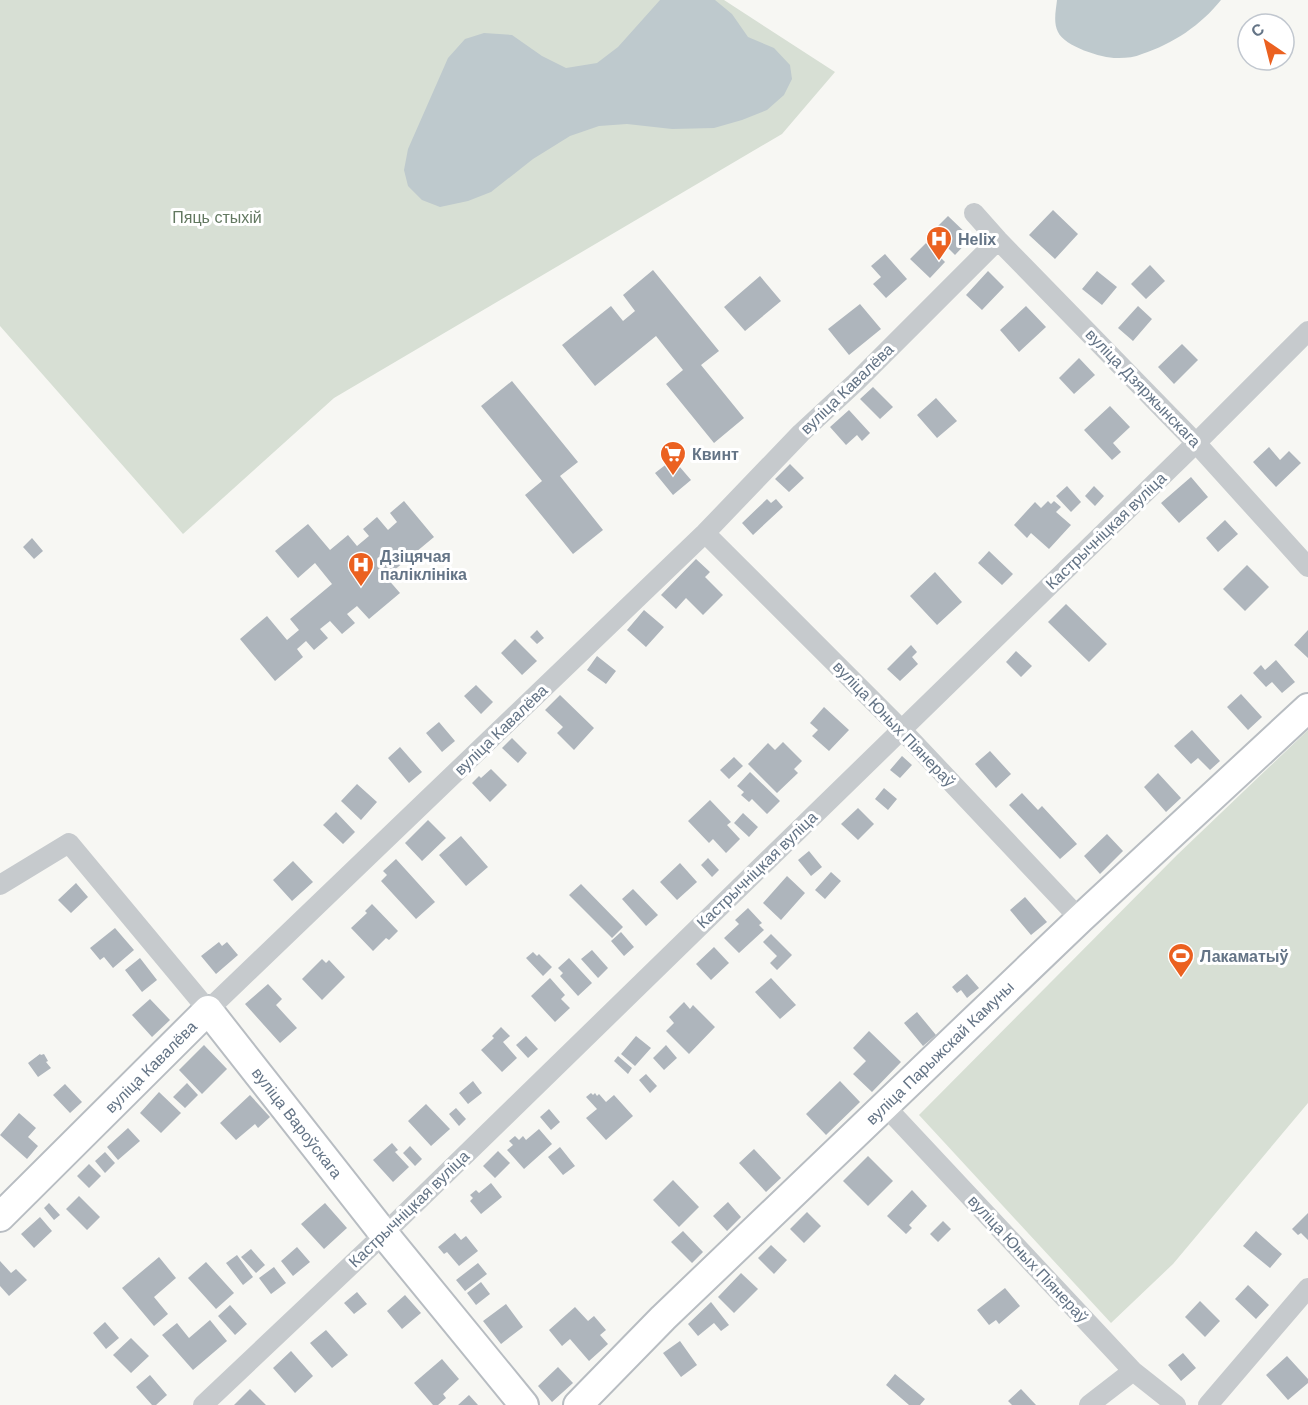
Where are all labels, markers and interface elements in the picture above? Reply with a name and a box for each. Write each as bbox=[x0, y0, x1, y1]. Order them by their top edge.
north arrow bbox=[1236, 12, 1296, 72]
text: С bbox=[1248, 20, 1268, 40]
park label: Пяць стыхій bbox=[172, 209, 262, 226]
hospital icon: Helix bbox=[924, 224, 954, 262]
place label: Helix bbox=[958, 231, 996, 248]
street label: вуліца Дзяржынскага bbox=[1082, 326, 1204, 450]
street label: вуліца Кавалёва bbox=[797, 340, 897, 438]
supermarket icon: Квинт bbox=[658, 439, 688, 477]
place label: Квинт bbox=[692, 446, 739, 463]
street label: Кастрычніцкая вуліца bbox=[1043, 469, 1170, 593]
place label: Дзіцячая паліклініка bbox=[380, 548, 467, 583]
hospital icon: Дзіцячая паліклініка bbox=[346, 550, 376, 588]
street label: вуліца Юных Піянераў bbox=[830, 658, 958, 790]
street label: вуліца Кавалёва bbox=[451, 681, 551, 779]
street label: Кастрычніцкая вуліца bbox=[694, 808, 821, 932]
sports icon: Лакаматыў bbox=[1166, 941, 1196, 979]
place label: Лакаматыў bbox=[1200, 948, 1288, 965]
street label: вуліца Парыжскай Камуны bbox=[863, 978, 1017, 1128]
street label: вуліца Кавалёва bbox=[102, 1018, 200, 1116]
street label: вуліца Вароўскага bbox=[249, 1064, 345, 1182]
street label: Кастрычніцкая вуліца bbox=[346, 1147, 473, 1271]
street label: вуліца Юных Піянераў bbox=[965, 1192, 1091, 1326]

